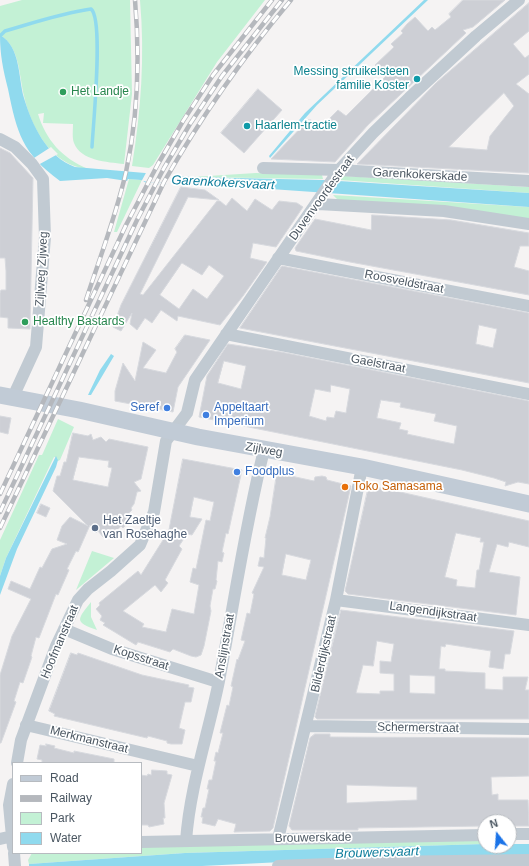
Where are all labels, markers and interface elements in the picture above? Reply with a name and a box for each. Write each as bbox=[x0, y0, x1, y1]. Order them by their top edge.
place label: Messing struikelsteen familie Koster bbox=[294, 65, 409, 93]
marker: Messing struikelsteen familie Koster bbox=[412, 74, 422, 84]
place label: Het Landje bbox=[71, 85, 129, 99]
marker: Het Landje bbox=[58, 87, 68, 97]
place label: Haarlem-tractie bbox=[255, 119, 337, 133]
marker: Haarlem-tractie bbox=[242, 121, 252, 131]
street label: Duvenvoordestraat bbox=[286, 153, 358, 243]
street label: Garenkokerskade bbox=[372, 165, 468, 185]
water label: Garenkokersvaart bbox=[171, 173, 275, 193]
street label: Zijlweg Zijweg bbox=[33, 231, 51, 307]
street label: Roosveldstraat bbox=[363, 267, 445, 297]
place label: Healthy Bastards bbox=[33, 315, 124, 329]
marker: Healthy Bastards bbox=[20, 317, 30, 327]
street label: Gaelstraat bbox=[349, 352, 407, 376]
place label: Seref bbox=[130, 401, 159, 415]
place label: Appeltaart Imperium bbox=[214, 401, 269, 429]
marker: Seref bbox=[162, 403, 172, 413]
marker: Appeltaart Imperium bbox=[201, 410, 211, 420]
street label: Zijlweg bbox=[244, 440, 284, 460]
place label: Foodplus bbox=[245, 465, 294, 479]
marker: Foodplus bbox=[232, 467, 242, 477]
place label: Toko Samasama bbox=[353, 480, 442, 494]
marker: Toko Samasama bbox=[340, 482, 350, 492]
place label: Het Zaeltje van Rosehaghe bbox=[103, 514, 187, 542]
marker: Het Zaeltje van Rosehaghe bbox=[90, 523, 100, 533]
street label: Langendijkstraat bbox=[388, 599, 478, 625]
street label: Hoofmanstraat bbox=[38, 603, 82, 681]
street label: Anslijnstraat bbox=[212, 613, 238, 679]
street label: Bilderdijkstraat bbox=[308, 614, 340, 694]
street label: Kopsstraat bbox=[111, 642, 171, 674]
street label: Schermerstraat bbox=[377, 720, 459, 736]
street label: Merkmanstraat bbox=[48, 723, 130, 757]
legend bbox=[12, 762, 142, 854]
text: Road bbox=[50, 771, 79, 785]
text: Railway bbox=[50, 791, 92, 805]
text: Park bbox=[50, 811, 75, 825]
north arrow bbox=[477, 814, 517, 854]
text: N bbox=[488, 817, 499, 830]
street label: Brouwerskade bbox=[275, 830, 351, 846]
text: Water bbox=[50, 831, 82, 845]
water label: Brouwersvaart bbox=[335, 844, 419, 862]

